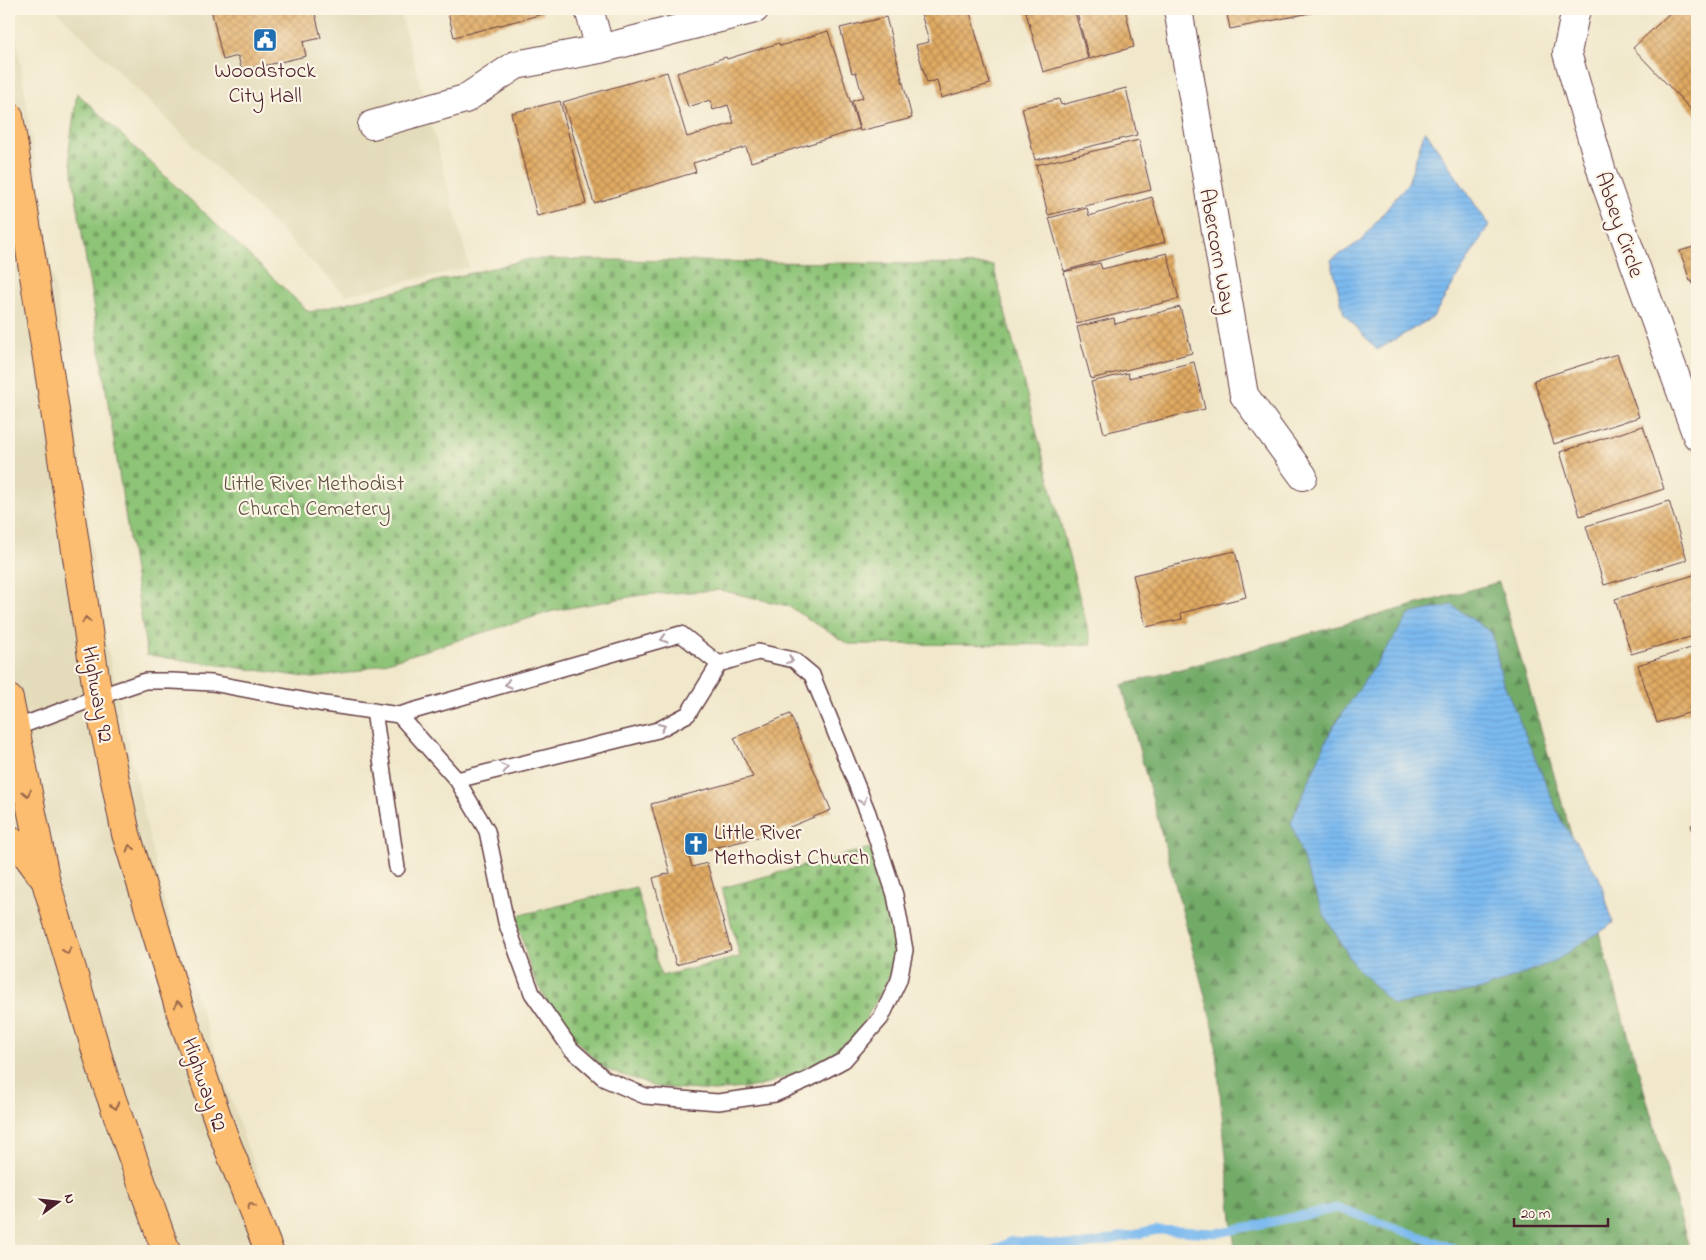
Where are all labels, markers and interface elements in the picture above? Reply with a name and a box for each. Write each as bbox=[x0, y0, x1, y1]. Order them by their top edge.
public building icon: Woodstock City Hall bbox=[252, 27, 278, 53]
place label: Woodstock City Hall bbox=[214, 56, 316, 114]
street label: Abbey Circle bbox=[1584, 168, 1651, 283]
street label: Abercorn Way bbox=[1188, 186, 1243, 317]
park label: Little River Methodist Church Cemetery bbox=[224, 469, 405, 527]
one-way arrow bbox=[81, 616, 91, 625]
one-way arrow bbox=[660, 633, 669, 644]
street label: Highway 92 bbox=[71, 644, 120, 746]
one-way arrow bbox=[785, 654, 794, 664]
one-way arrow bbox=[504, 678, 512, 688]
one-way arrow bbox=[657, 723, 666, 733]
one-way arrow bbox=[500, 763, 509, 774]
one-way arrow bbox=[22, 789, 32, 798]
one-way arrow bbox=[857, 796, 868, 805]
place label: Little River Methodist Church bbox=[714, 818, 869, 875]
church icon: Little River Methodist Church bbox=[683, 831, 709, 857]
one-way arrow bbox=[126, 845, 136, 853]
one-way arrow bbox=[61, 946, 71, 954]
one-way arrow bbox=[173, 1000, 183, 1008]
street label: Highway 92 bbox=[171, 1034, 234, 1137]
one-way arrow bbox=[109, 1101, 119, 1110]
north arrow bbox=[32, 1178, 82, 1228]
text: N bbox=[58, 1192, 80, 1206]
scale bar bbox=[1514, 1195, 1607, 1227]
one-way arrow bbox=[247, 1202, 257, 1211]
text: 20 m bbox=[1521, 1203, 1551, 1225]

